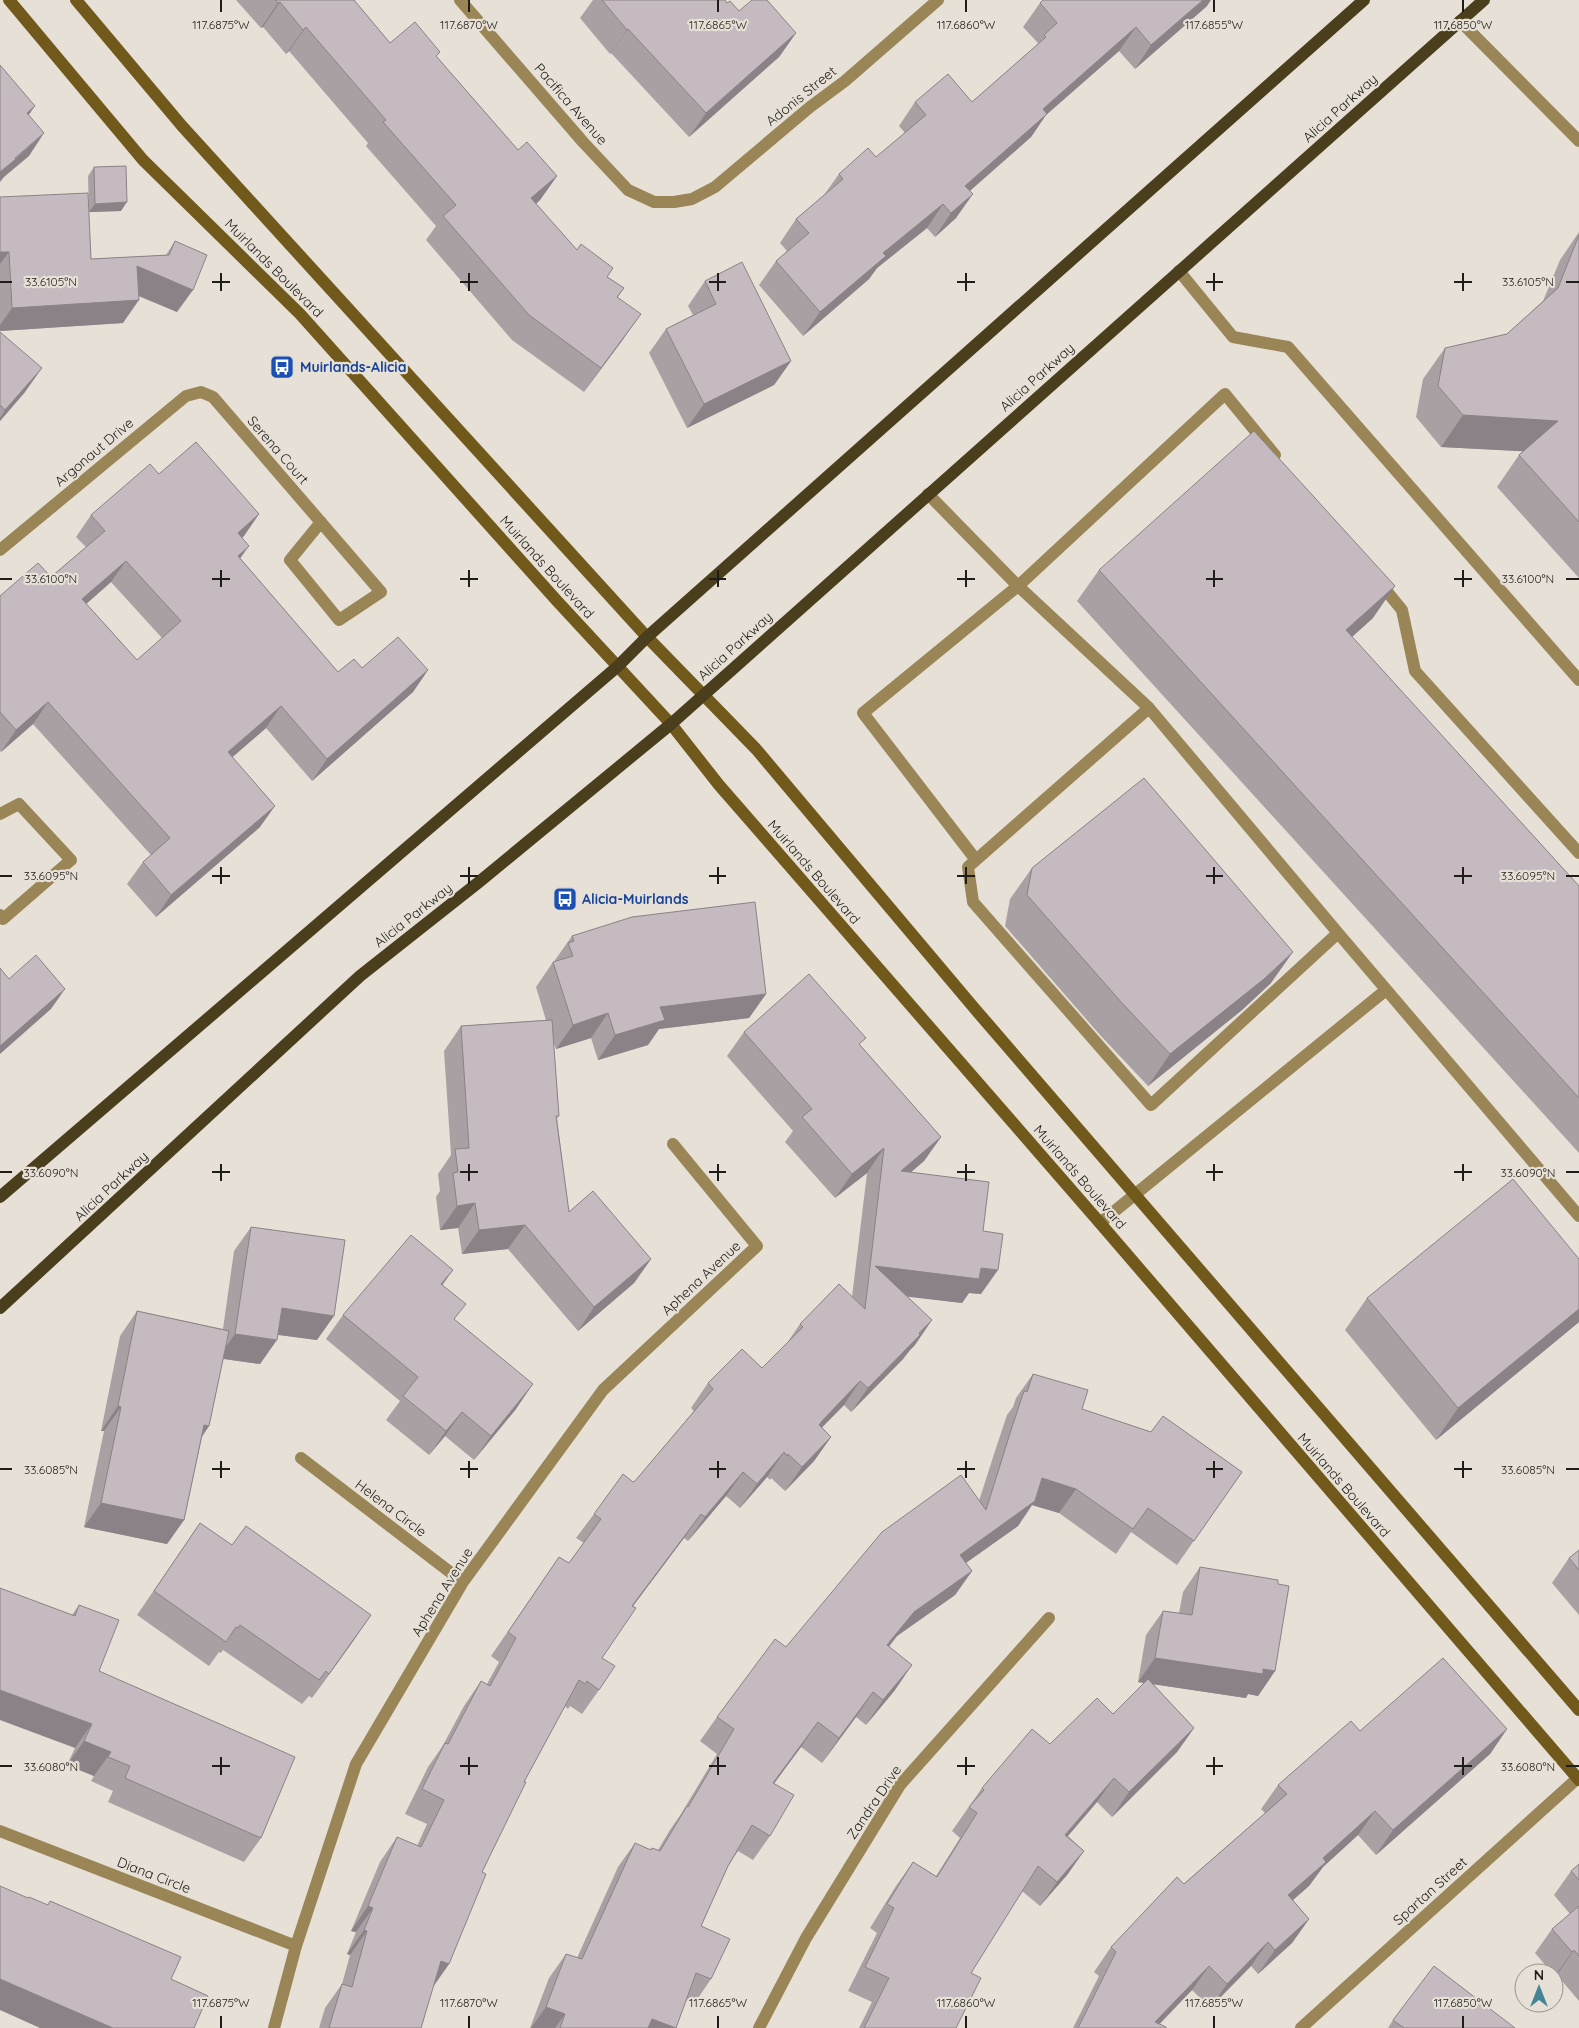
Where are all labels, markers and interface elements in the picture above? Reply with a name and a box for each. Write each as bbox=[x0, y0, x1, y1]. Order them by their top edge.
text: 117.6875°W bbox=[192, 17, 250, 32]
text: 117.6870°W bbox=[440, 17, 498, 32]
text: 117.6865°W bbox=[689, 17, 747, 32]
text: 117.6860°W bbox=[937, 17, 996, 32]
text: 117.6855°W bbox=[1185, 17, 1243, 32]
text: 117.6850°W bbox=[1434, 17, 1493, 32]
street label: Pacifica Avenue bbox=[531, 59, 611, 149]
street label: Adonis Street bbox=[762, 62, 840, 130]
street label: Alicia Parkway bbox=[1299, 70, 1381, 146]
street label: Muirlands Boulevard bbox=[221, 215, 327, 321]
text: 33.6105°N bbox=[25, 274, 77, 289]
text: 33.6105°N bbox=[1502, 274, 1554, 289]
street label: Alicia Parkway bbox=[996, 339, 1078, 415]
bus stop icon: Muirlands-Alicia bbox=[269, 354, 295, 380]
place label: Muirlands-Alicia bbox=[300, 358, 406, 376]
street label: Serena Court bbox=[243, 412, 313, 488]
street label: Argonaut Drive bbox=[51, 414, 137, 490]
street label: Muirlands Boulevard bbox=[496, 512, 598, 622]
text: 33.6100°N bbox=[25, 571, 77, 586]
text: 33.6100°N bbox=[1502, 571, 1554, 586]
street label: Alicia Parkway bbox=[694, 608, 776, 684]
street label: Muirlands Boulevard bbox=[764, 816, 864, 928]
text: 33.6095°N bbox=[24, 868, 78, 883]
text: 33.6095°N bbox=[1501, 868, 1555, 883]
street label: Alicia Parkway bbox=[370, 879, 456, 951]
bus stop icon: Alicia-Muirlands bbox=[552, 886, 578, 912]
place label: Alicia-Muirlands bbox=[582, 890, 689, 908]
street label: Muirlands Boulevard bbox=[1030, 1121, 1130, 1233]
street label: Alicia Parkway bbox=[70, 1147, 152, 1225]
text: 33.6090°N bbox=[24, 1165, 78, 1180]
text: 33.6090°N bbox=[1501, 1165, 1555, 1180]
street label: Aphena Avenue bbox=[658, 1237, 744, 1319]
street label: Muirlands Boulevard bbox=[1294, 1429, 1394, 1541]
text: 33.6085°N bbox=[24, 1462, 78, 1477]
text: 33.6085°N bbox=[1501, 1462, 1555, 1477]
street label: Helena Circle bbox=[352, 1475, 430, 1541]
street label: Aphena Avenue bbox=[407, 1544, 477, 1640]
text: 33.6080°N bbox=[24, 1759, 78, 1774]
text: 33.6080°N bbox=[1501, 1759, 1555, 1774]
street label: Zandra Drive bbox=[843, 1762, 905, 1842]
street label: Diana Circle bbox=[115, 1853, 193, 1897]
street label: Spartan Street bbox=[1389, 1853, 1471, 1929]
north arrow bbox=[1514, 1963, 1564, 2013]
text: N bbox=[1534, 1966, 1544, 1984]
text: 117.6875°W bbox=[192, 1995, 250, 2010]
text: 117.6870°W bbox=[440, 1995, 498, 2010]
text: 117.6865°W bbox=[689, 1995, 747, 2010]
text: 117.6860°W bbox=[937, 1995, 996, 2010]
text: 117.6855°W bbox=[1185, 1995, 1243, 2010]
text: 117.6850°W bbox=[1434, 1995, 1493, 2010]

